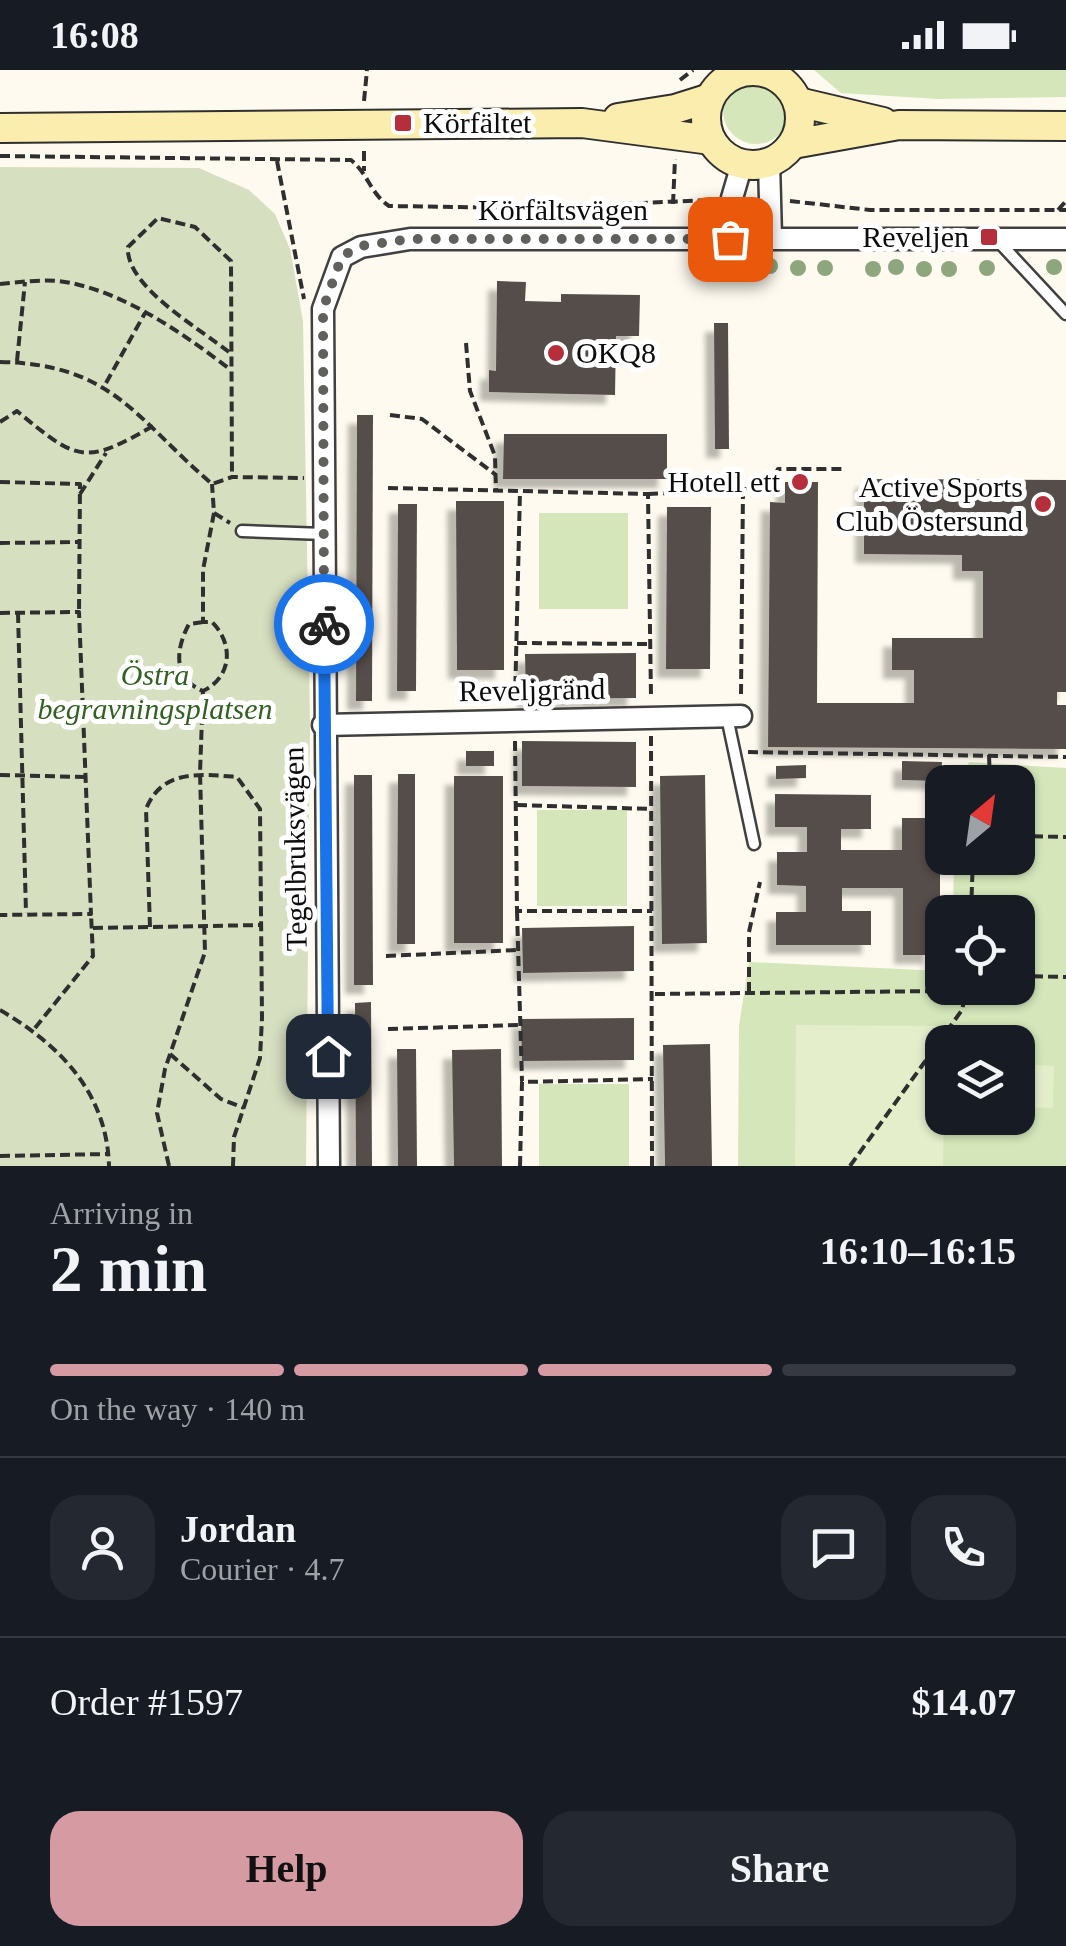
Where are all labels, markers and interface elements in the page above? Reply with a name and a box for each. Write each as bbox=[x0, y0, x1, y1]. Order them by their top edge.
text: 16:08 bbox=[50, 14, 139, 56]
place label: Körfältet bbox=[423, 106, 532, 139]
marker: Körfältet bbox=[392, 112, 414, 134]
street label: Körfältsvägen bbox=[478, 193, 648, 226]
pin bbox=[688, 197, 773, 282]
icon: bag bbox=[703, 212, 758, 267]
place label: Reveljen bbox=[862, 220, 969, 253]
marker: Reveljen bbox=[978, 226, 1000, 248]
place label: OKQ8 bbox=[576, 336, 656, 369]
marker: OKQ8 bbox=[545, 342, 567, 364]
place label: Hotell ett bbox=[668, 465, 781, 498]
place label: Active Sports Club Östersund bbox=[836, 470, 1023, 537]
marker: Hotell ett bbox=[789, 471, 811, 493]
marker: Active Sports Club Östersund bbox=[1032, 493, 1054, 515]
courier bbox=[274, 574, 374, 674]
icon: bike bbox=[297, 597, 352, 652]
park label: Östra begravningsplatsen bbox=[38, 658, 272, 725]
street label: Reveljgränd bbox=[458, 672, 606, 707]
street label: Tegelbruksvägen bbox=[276, 746, 313, 952]
north arrow bbox=[925, 765, 1035, 875]
map controls bbox=[925, 765, 1035, 1135]
button: locate bbox=[925, 895, 1035, 1005]
pin bbox=[286, 1014, 371, 1099]
button: layers bbox=[925, 1025, 1035, 1135]
icon: home bbox=[301, 1029, 356, 1084]
text: Arriving in bbox=[50, 1195, 193, 1231]
text: 16:10–16:15 bbox=[820, 1230, 1016, 1272]
text: 2 min bbox=[50, 1233, 207, 1305]
text: On the way · 140 m bbox=[50, 1391, 305, 1427]
button: person bbox=[50, 1495, 155, 1600]
button: chat bbox=[781, 1495, 886, 1600]
button: phone bbox=[911, 1495, 1016, 1600]
text: Jordan bbox=[180, 1508, 296, 1550]
text: Courier · 4.7 bbox=[180, 1551, 344, 1587]
text: Order #1597 bbox=[50, 1681, 243, 1723]
text: $14.07 bbox=[912, 1681, 1016, 1723]
button: Help bbox=[50, 1811, 523, 1926]
button: Share bbox=[543, 1811, 1016, 1926]

